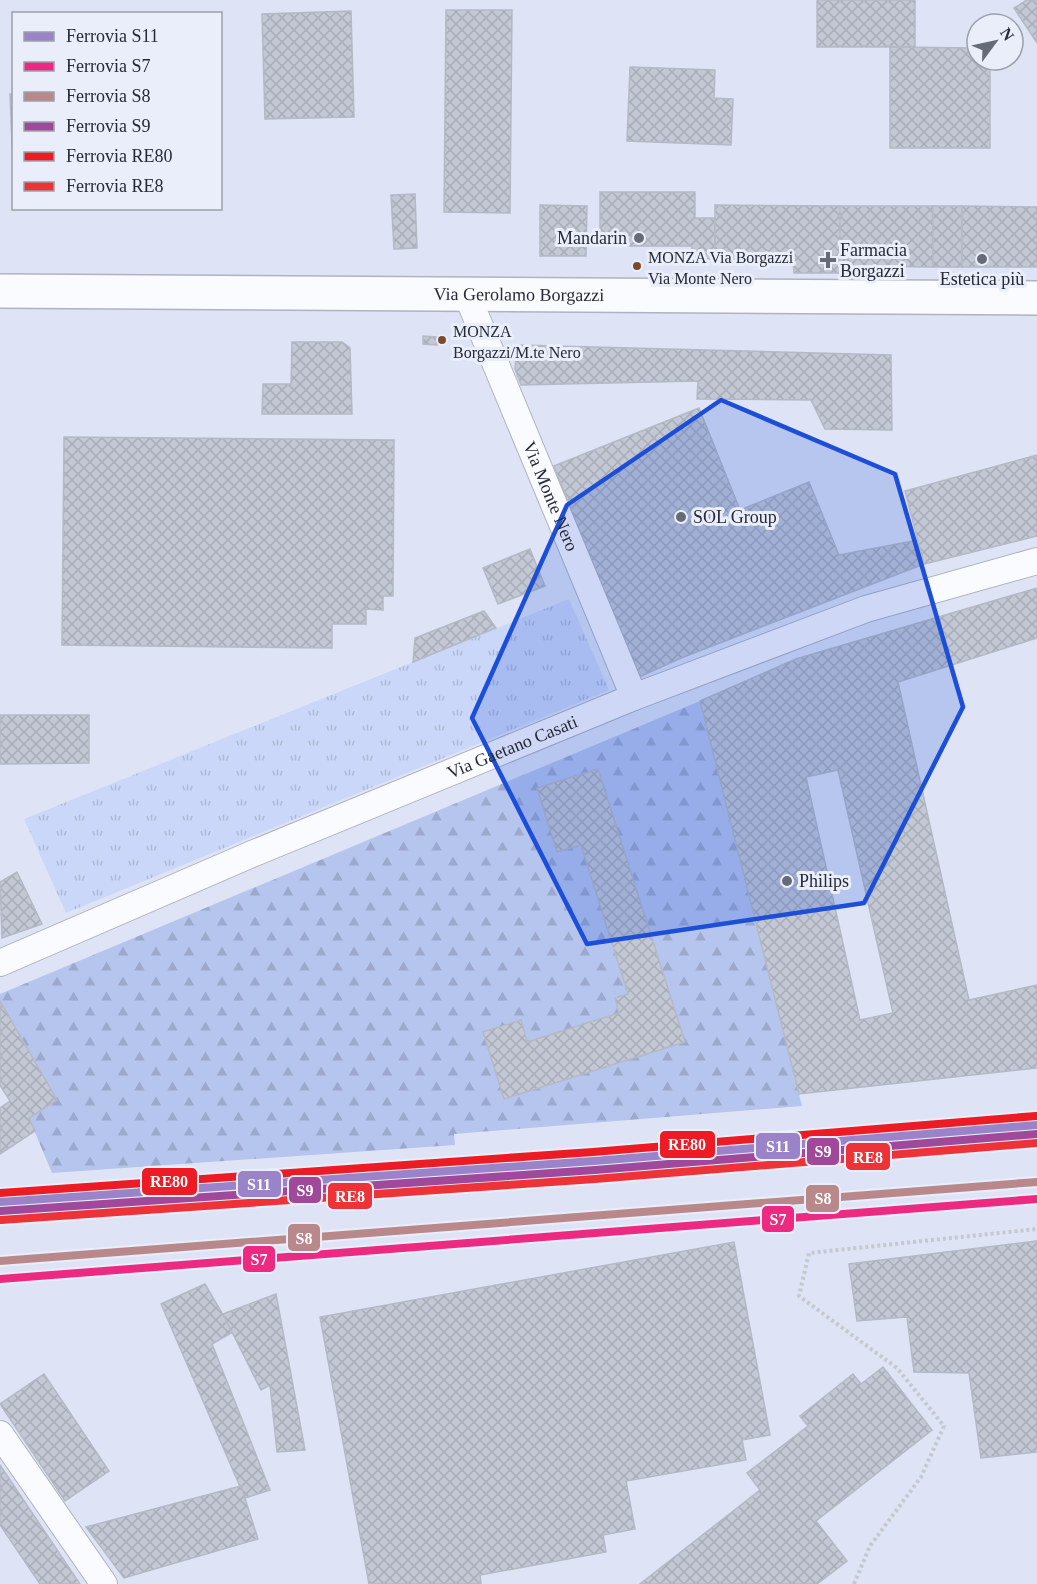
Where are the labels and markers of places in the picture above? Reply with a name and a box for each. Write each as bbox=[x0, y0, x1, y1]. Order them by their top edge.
place label: Mandarin bbox=[557, 228, 627, 248]
marker: Mandarin bbox=[632, 231, 646, 245]
place label: Farmacia Borgazzi bbox=[840, 240, 907, 281]
place label: MONZA Via Borgazzi Via Monte Nero bbox=[648, 249, 794, 287]
marker: Estetica più bbox=[975, 252, 989, 266]
marker: Farmacia Borgazzi bbox=[821, 253, 835, 267]
marker: MONZA Via Borgazzi Via Monte Nero bbox=[631, 260, 643, 272]
place label: Estetica più bbox=[940, 269, 1024, 289]
place label: MONZA Borgazzi/M.te Nero bbox=[453, 323, 581, 362]
marker: MONZA Borgazzi/M.te Nero bbox=[436, 334, 448, 346]
place label: SOL Group bbox=[693, 507, 777, 527]
marker: SOL Group bbox=[674, 510, 688, 524]
place label: Philips bbox=[799, 871, 849, 891]
marker: Philips bbox=[780, 874, 794, 888]

